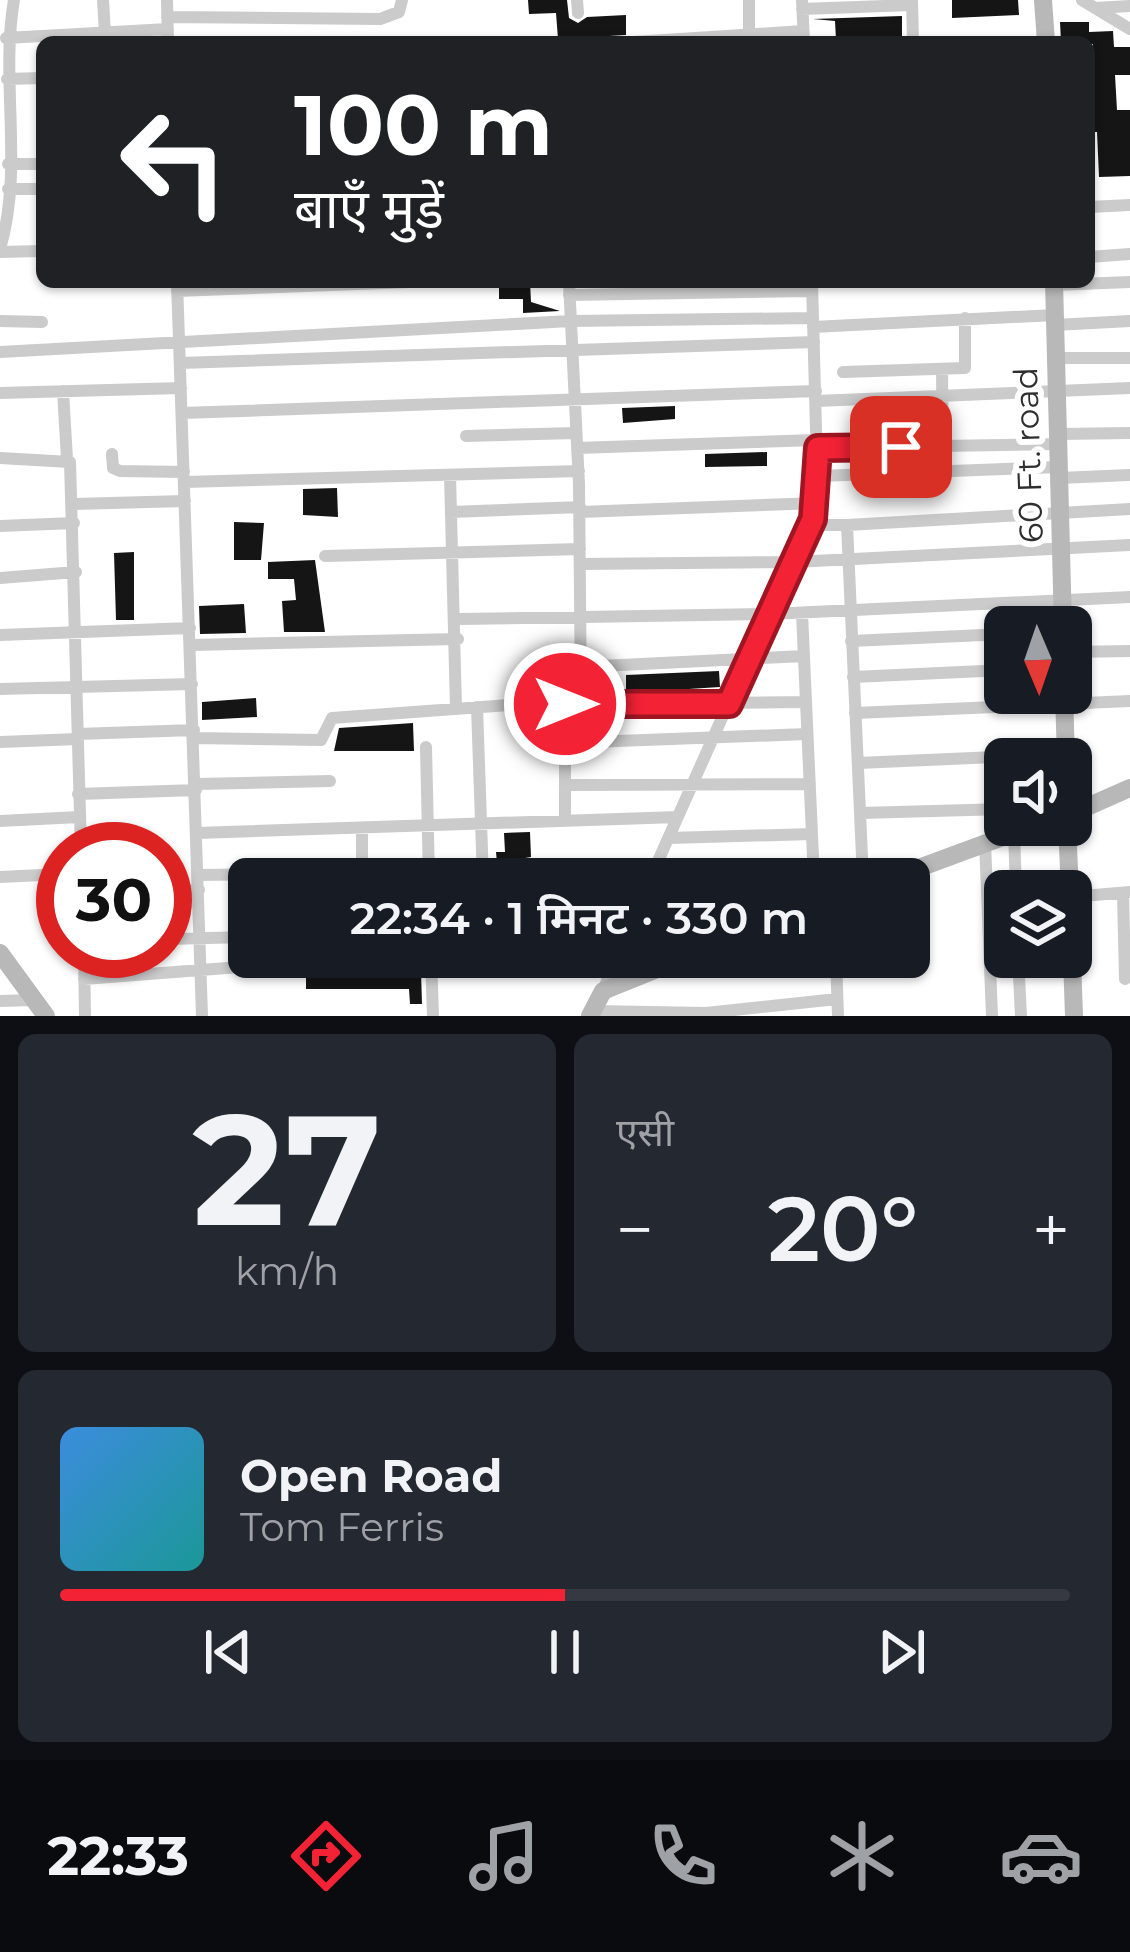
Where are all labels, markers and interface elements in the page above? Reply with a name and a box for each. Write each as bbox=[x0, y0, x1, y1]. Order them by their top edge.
text: 100 m bbox=[294, 74, 553, 176]
icon: left bbox=[96, 84, 252, 240]
text: बाएँ मुड़ें bbox=[294, 176, 444, 242]
street label: 60 Ft. road bbox=[1005, 366, 1051, 544]
pin bbox=[850, 396, 952, 498]
icon: arrive bbox=[868, 414, 934, 480]
north arrow bbox=[984, 606, 1092, 714]
map controls bbox=[984, 606, 1092, 978]
position arrow bbox=[502, 641, 628, 767]
button: sound bbox=[984, 738, 1092, 846]
speed limit sign: 30 bbox=[36, 822, 192, 978]
button: layers bbox=[984, 870, 1092, 978]
text: 22:34 · 1 मिनट · 330 m bbox=[350, 890, 808, 945]
text: 27 bbox=[193, 1074, 381, 1264]
text: एसी bbox=[616, 1108, 674, 1156]
text: 20° bbox=[768, 1174, 918, 1284]
text: − bbox=[616, 1189, 654, 1270]
text: + bbox=[1032, 1189, 1070, 1270]
text: km/h bbox=[235, 1247, 339, 1295]
text: Open Road bbox=[240, 1448, 502, 1503]
text: Tom Ferris bbox=[240, 1503, 444, 1551]
icon: previous bbox=[195, 1619, 261, 1685]
icon: pause bbox=[532, 1619, 598, 1685]
icon: next bbox=[869, 1619, 935, 1685]
icon: directions bbox=[284, 1814, 368, 1898]
icon: music bbox=[462, 1814, 546, 1898]
icon: phone bbox=[641, 1814, 725, 1898]
icon: climate bbox=[820, 1814, 904, 1898]
icon: car bbox=[999, 1814, 1083, 1898]
text: 22:33 bbox=[47, 1823, 189, 1889]

